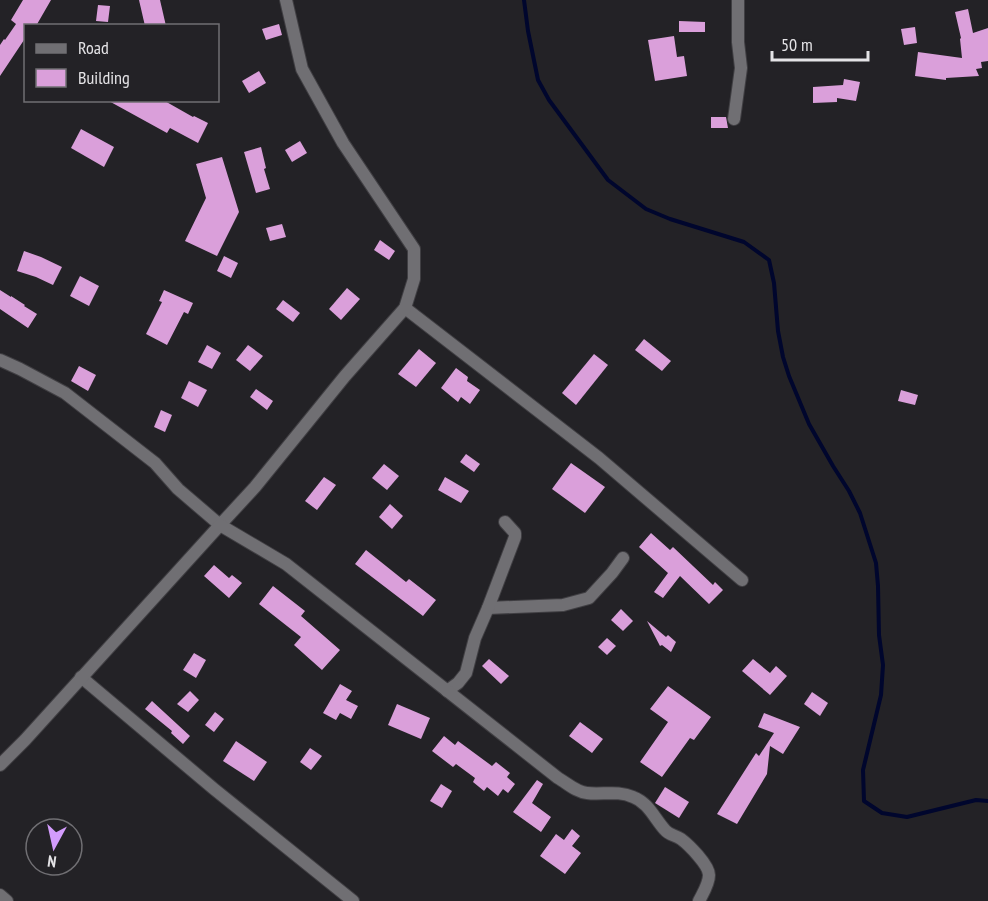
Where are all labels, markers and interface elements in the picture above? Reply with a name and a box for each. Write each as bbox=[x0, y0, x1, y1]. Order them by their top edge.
legend bbox=[24, 24, 219, 102]
scale bar bbox=[772, 24, 868, 62]
text: 50 m bbox=[781, 33, 813, 56]
text: Road bbox=[78, 36, 109, 59]
text: Building bbox=[78, 66, 130, 89]
north arrow bbox=[24, 817, 84, 877]
text: N bbox=[46, 851, 58, 872]

